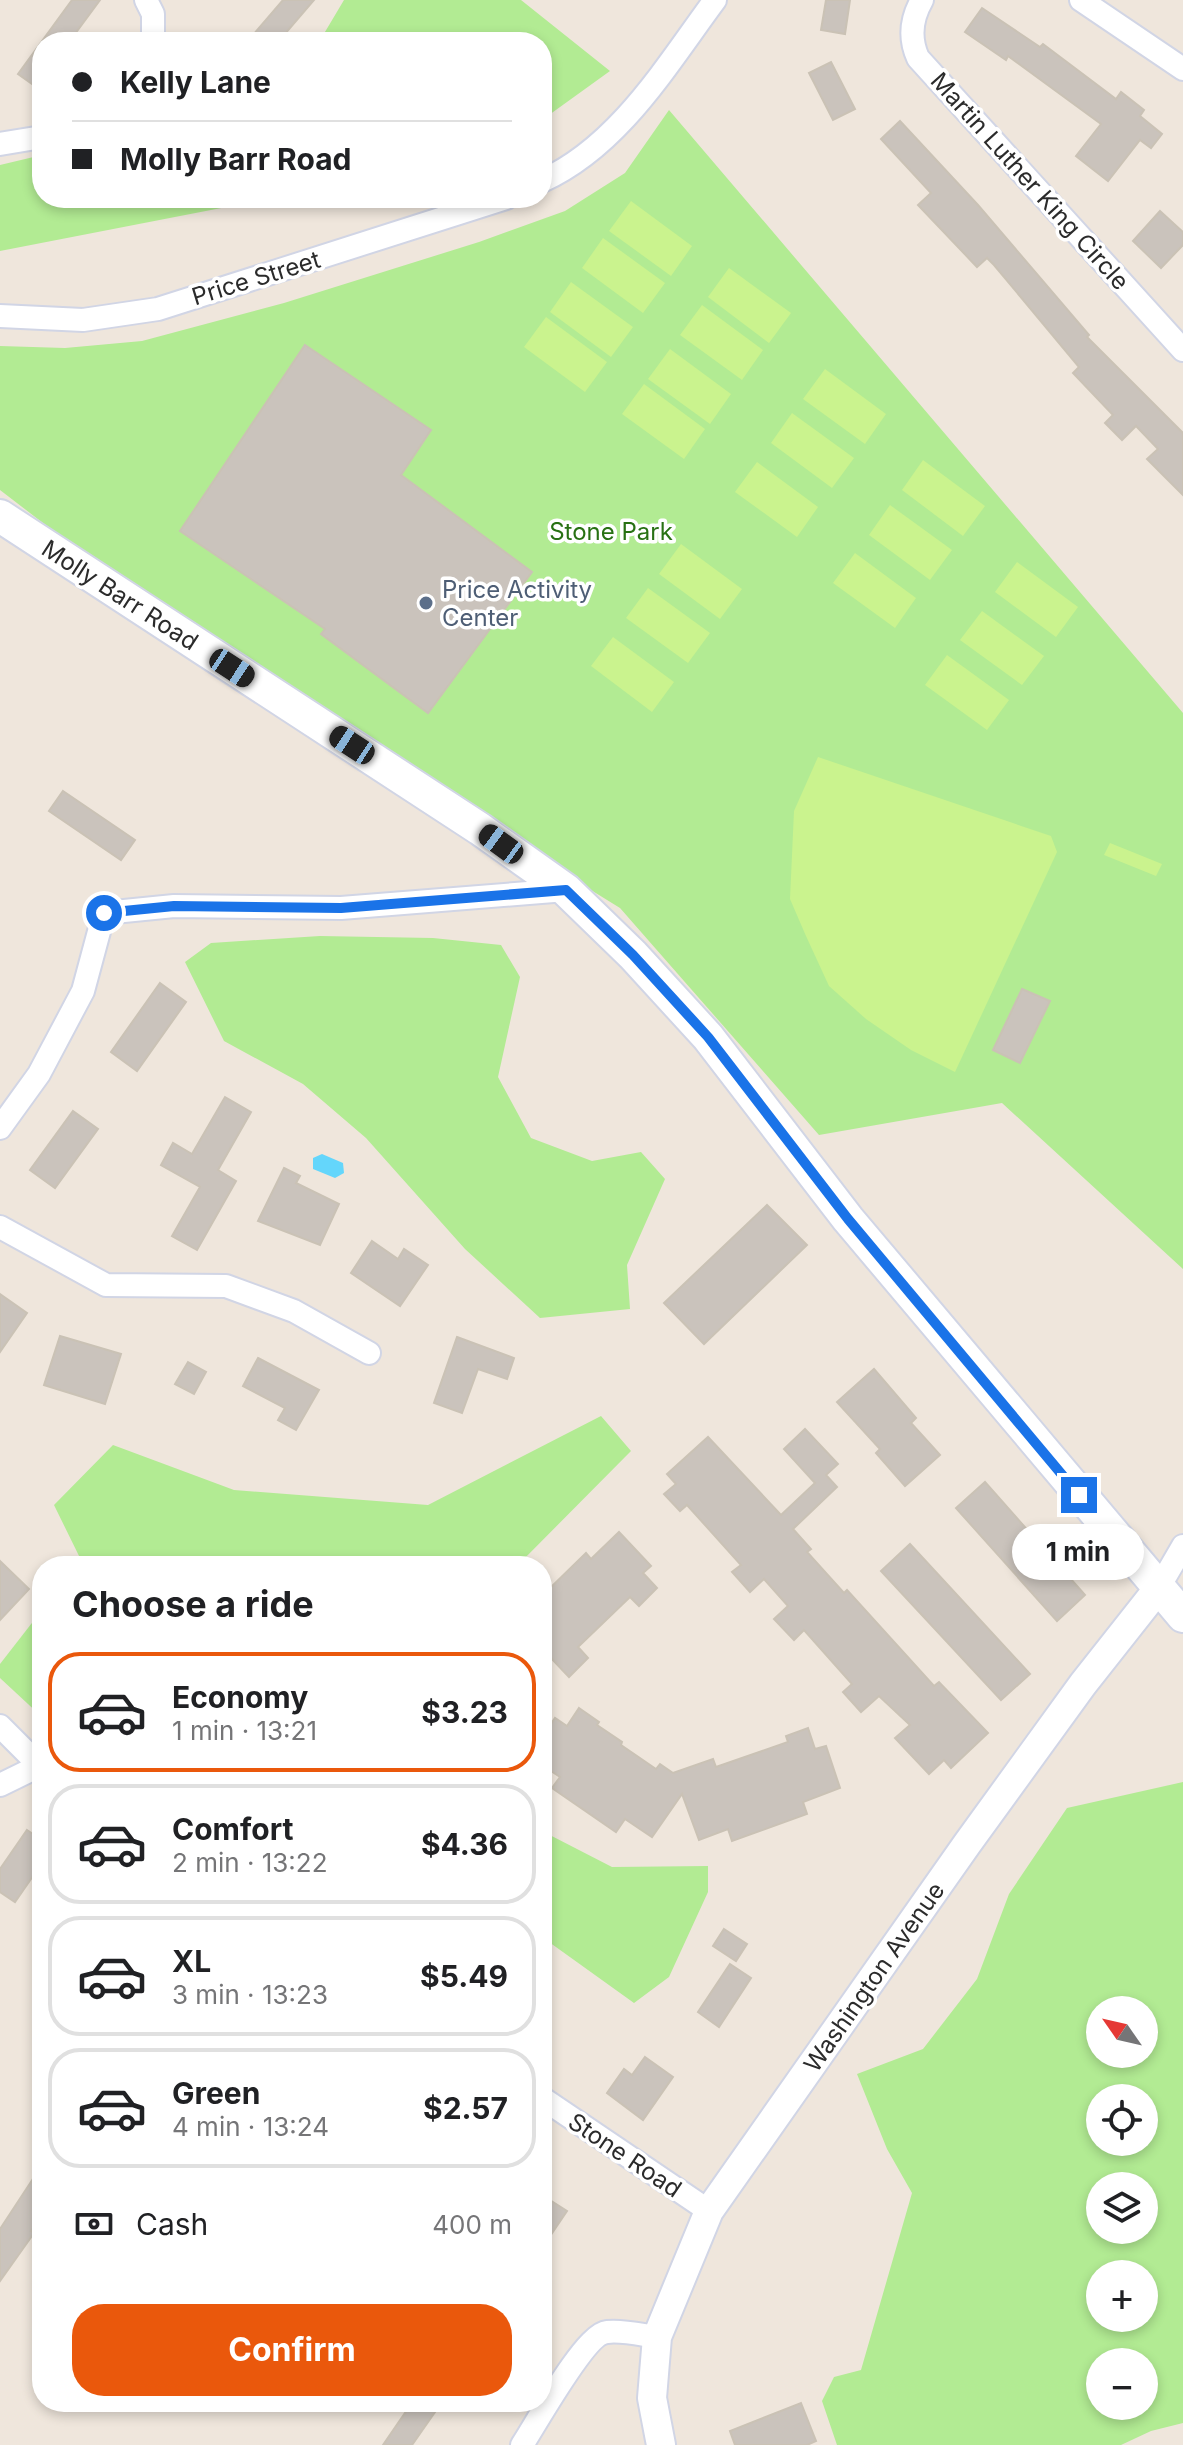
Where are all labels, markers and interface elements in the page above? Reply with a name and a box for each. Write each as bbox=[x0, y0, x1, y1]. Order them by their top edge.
text: Kelly Lane bbox=[120, 64, 271, 100]
street label: Martin Luther King Circle bbox=[925, 66, 1135, 296]
text: Molly Barr Road bbox=[120, 141, 351, 177]
street label: Price Street bbox=[188, 245, 324, 311]
park label: Stone Park bbox=[549, 517, 673, 546]
street label: Molly Barr Road bbox=[36, 534, 204, 656]
place label: Price Activity Center bbox=[442, 575, 592, 632]
marker: Price Activity Center bbox=[417, 594, 435, 612]
car bbox=[205, 645, 259, 691]
car bbox=[325, 722, 379, 768]
car bbox=[475, 820, 527, 868]
route start bbox=[86, 895, 122, 931]
route end bbox=[1061, 1477, 1097, 1513]
callout: 1 min bbox=[1013, 1523, 1145, 1579]
text: 1 min bbox=[1046, 1536, 1110, 1567]
text: Choose a ride bbox=[72, 1582, 314, 1626]
icon: car bbox=[76, 1676, 148, 1748]
text: Economy bbox=[172, 1679, 308, 1715]
text: $3.23 bbox=[421, 1694, 508, 1730]
text: 1 min · 13:21 bbox=[172, 1715, 317, 1746]
icon: car bbox=[76, 1808, 148, 1880]
text: Comfort bbox=[172, 1811, 293, 1847]
text: $4.36 bbox=[421, 1826, 508, 1862]
text: 2 min · 13:22 bbox=[172, 1847, 328, 1878]
street label: Washington Avenue bbox=[798, 1877, 950, 2077]
icon: car bbox=[76, 1940, 148, 2012]
text: XL bbox=[172, 1943, 211, 1979]
text: $5.49 bbox=[420, 1958, 508, 1994]
text: 3 min · 13:23 bbox=[172, 1979, 328, 2010]
north arrow bbox=[1086, 1996, 1158, 2068]
map controls bbox=[1086, 1996, 1158, 2420]
icon: car bbox=[76, 2072, 148, 2144]
text: Green bbox=[172, 2075, 260, 2111]
button: locate bbox=[1086, 2084, 1158, 2156]
text: $2.57 bbox=[423, 2090, 508, 2126]
street label: Stone Road bbox=[563, 2107, 687, 2203]
text: 4 min · 13:24 bbox=[172, 2111, 329, 2142]
button: layers bbox=[1086, 2172, 1158, 2244]
icon: cash bbox=[72, 2202, 116, 2246]
text: Cash bbox=[136, 2206, 208, 2242]
text: 400 m bbox=[432, 2209, 512, 2240]
button: + bbox=[1086, 2260, 1158, 2332]
button: Confirm bbox=[72, 2304, 512, 2396]
button: − bbox=[1086, 2348, 1158, 2420]

